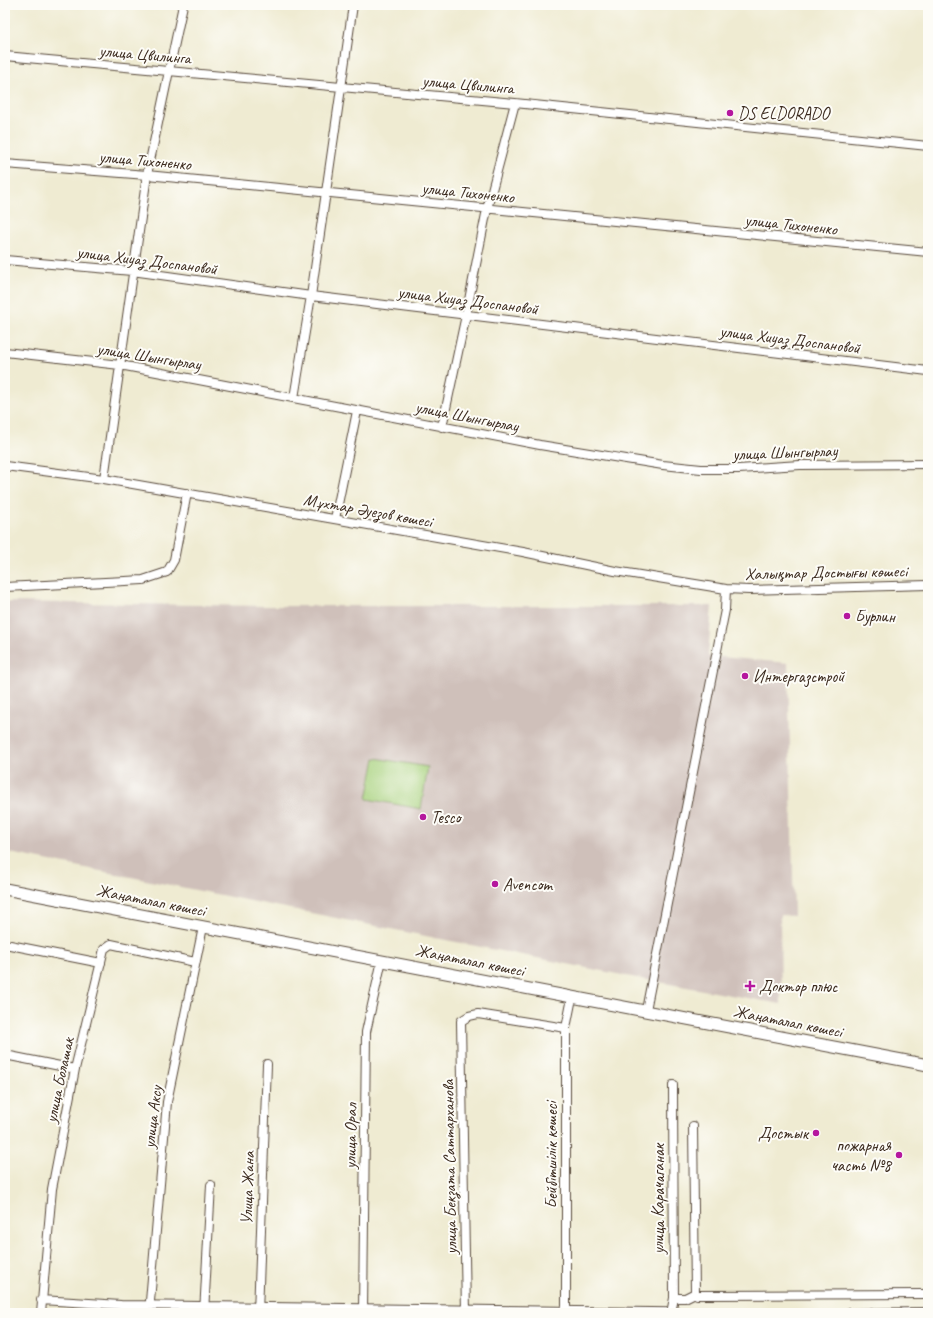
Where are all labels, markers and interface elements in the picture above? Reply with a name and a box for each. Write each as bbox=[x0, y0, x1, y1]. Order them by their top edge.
street label: улица Цвилинга bbox=[97, 40, 194, 69]
street label: улица Цвилинга bbox=[420, 70, 517, 99]
place label: DS ELDORADO bbox=[738, 103, 832, 124]
marker: DS ELDORADO bbox=[725, 108, 735, 118]
street label: улица Тихоненко bbox=[97, 146, 193, 175]
street label: улица Тихоненко bbox=[420, 177, 516, 208]
street label: улица Тихоненко bbox=[743, 209, 839, 240]
street label: улица Хиуаз Доспановой bbox=[74, 241, 219, 281]
street label: улица Хиуаз Доспановой bbox=[395, 281, 540, 321]
street label: улица Хиуаз Доспановой bbox=[717, 320, 862, 360]
street label: улица Шынгырлау bbox=[95, 338, 203, 375]
street label: улица Шынгырлау bbox=[412, 396, 521, 437]
street label: улица Шынгырлау bbox=[731, 440, 839, 465]
street label: Мұхтар Әуезов көшесі bbox=[302, 489, 436, 533]
street label: Халықтар Достығы көшесі bbox=[745, 561, 909, 584]
place label: Бурлин bbox=[855, 606, 897, 627]
marker: Бурлин bbox=[842, 611, 852, 621]
place label: Интергазстрой bbox=[753, 666, 845, 688]
marker: Интергазстрой bbox=[740, 671, 750, 681]
place label: Tesco bbox=[431, 807, 463, 828]
marker: Tesco bbox=[418, 812, 428, 822]
place label: Avencom bbox=[503, 874, 554, 895]
marker: Avencom bbox=[490, 879, 500, 889]
street label: Жаңаталап көшесі bbox=[95, 880, 209, 922]
street label: Жаңаталап көшесі bbox=[414, 940, 528, 982]
place label: Доктор плюс bbox=[759, 976, 838, 997]
marker: Доктор плюс bbox=[744, 980, 756, 992]
street label: Жаңаталап көшесі bbox=[732, 1001, 846, 1043]
street label: улица Болашак bbox=[40, 1034, 79, 1126]
street label: улица Бекзата Саттарханова bbox=[437, 1078, 463, 1255]
street label: улица Аксу bbox=[138, 1083, 167, 1150]
street label: Бейбітшілік көшесі bbox=[541, 1100, 562, 1209]
street label: улица Орал bbox=[339, 1102, 362, 1170]
place label: Достык bbox=[758, 1123, 810, 1144]
marker: Достык bbox=[811, 1128, 821, 1138]
place label: пожарная часть №8 bbox=[831, 1135, 893, 1176]
street label: улица Карачаганак bbox=[648, 1142, 669, 1255]
street label: Улица Жана bbox=[236, 1149, 259, 1225]
marker: пожарная часть №8 bbox=[894, 1150, 904, 1160]

